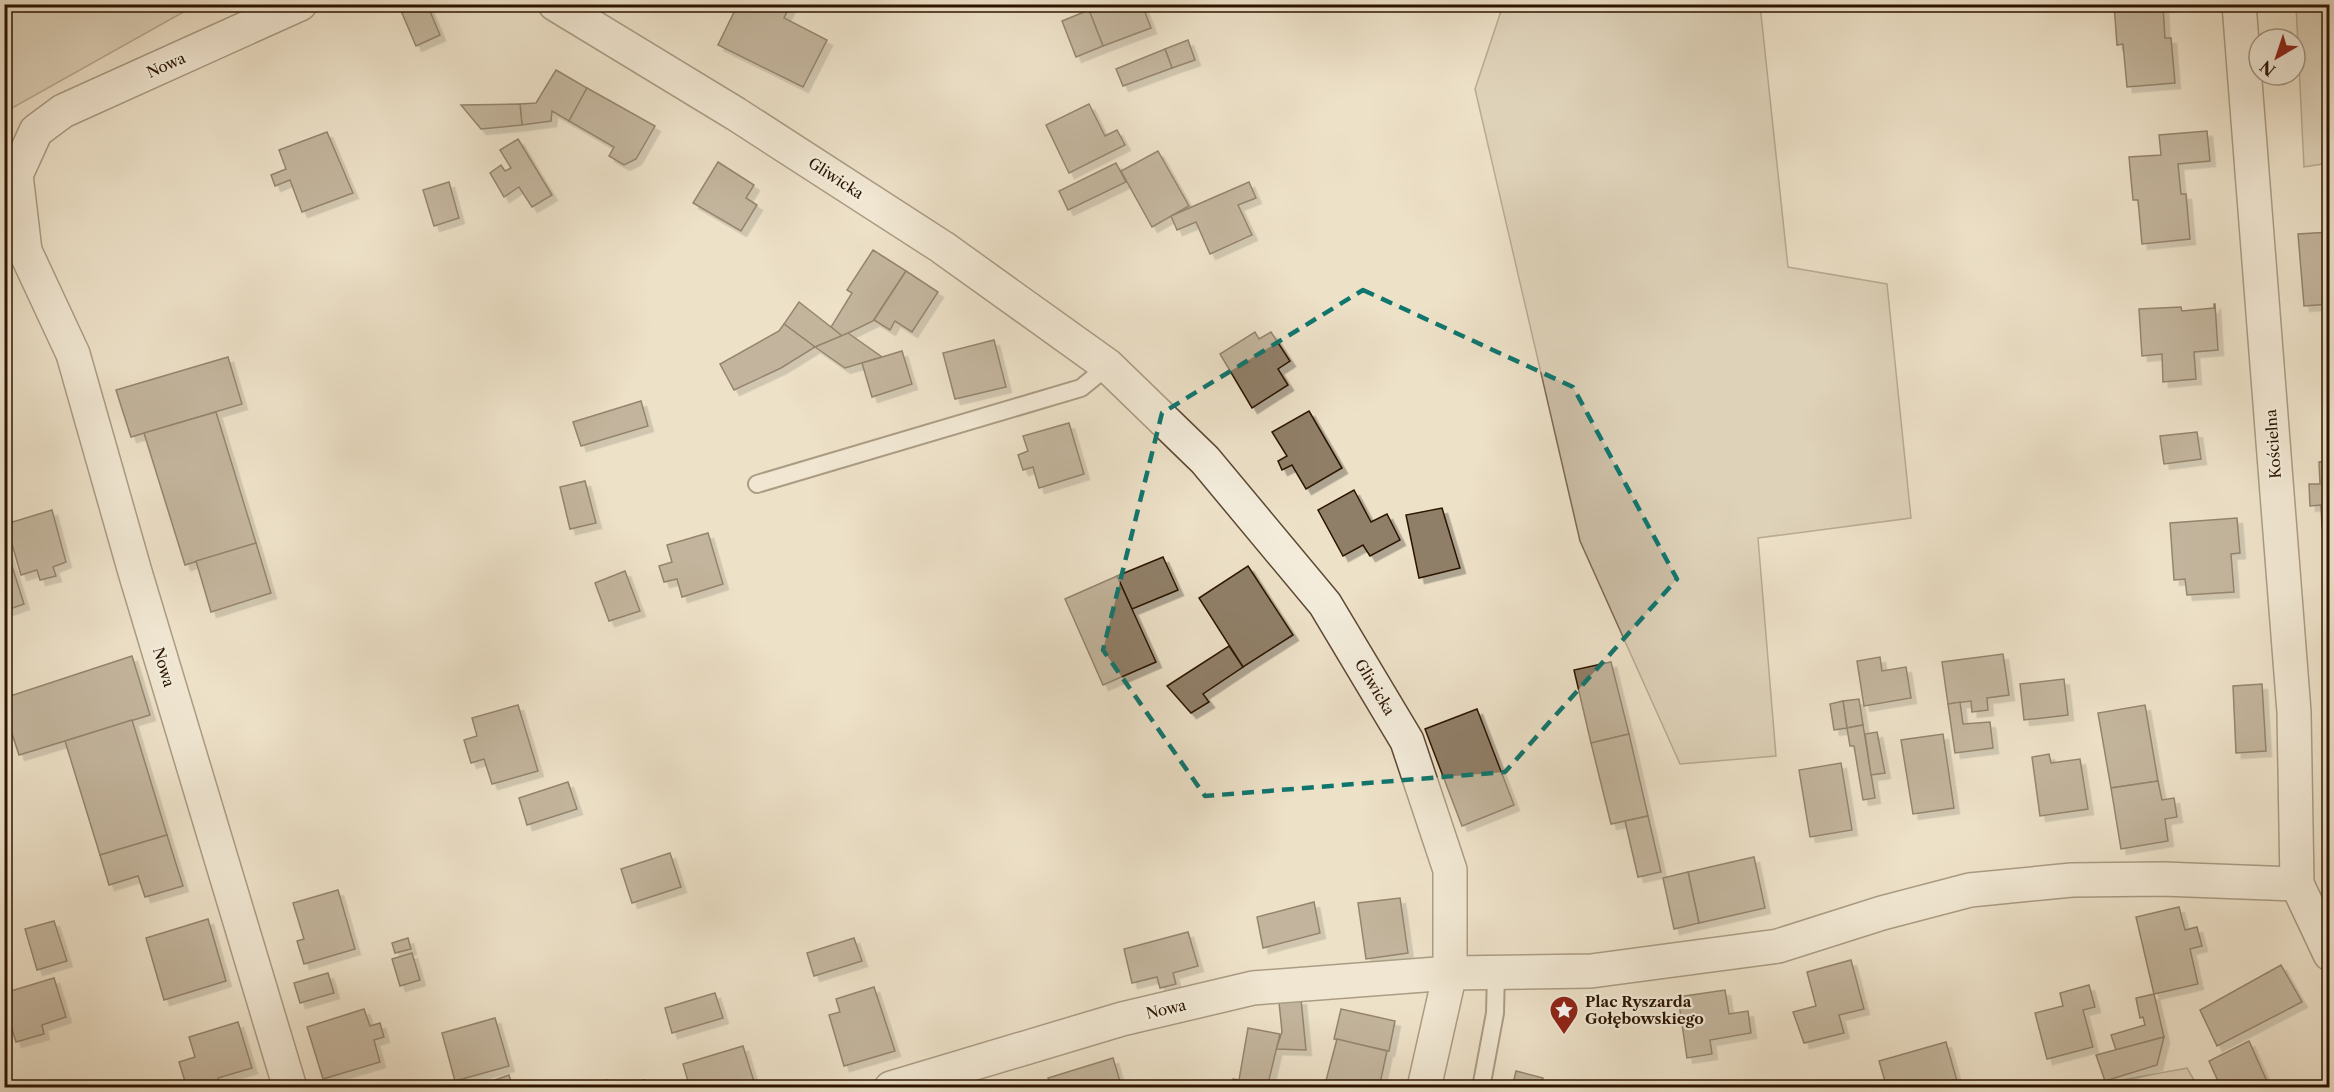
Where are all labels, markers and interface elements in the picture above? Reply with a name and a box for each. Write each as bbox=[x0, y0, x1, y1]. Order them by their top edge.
north arrow bbox=[2247, 27, 2307, 87]
street label: Nowa bbox=[144, 48, 189, 82]
text: N bbox=[2256, 56, 2279, 81]
street label: Gliwicka bbox=[805, 153, 867, 203]
street label: Kościelna bbox=[2261, 409, 2285, 479]
street label: Nowa bbox=[149, 645, 179, 689]
street label: Gliwicka bbox=[1351, 656, 1399, 719]
place label: Plac Ryszarda Gołębowskiego bbox=[1585, 992, 1704, 1028]
place icon: Plac Ryszarda Gołębowskiego bbox=[1548, 994, 1580, 1036]
street label: Nowa bbox=[1144, 995, 1188, 1023]

